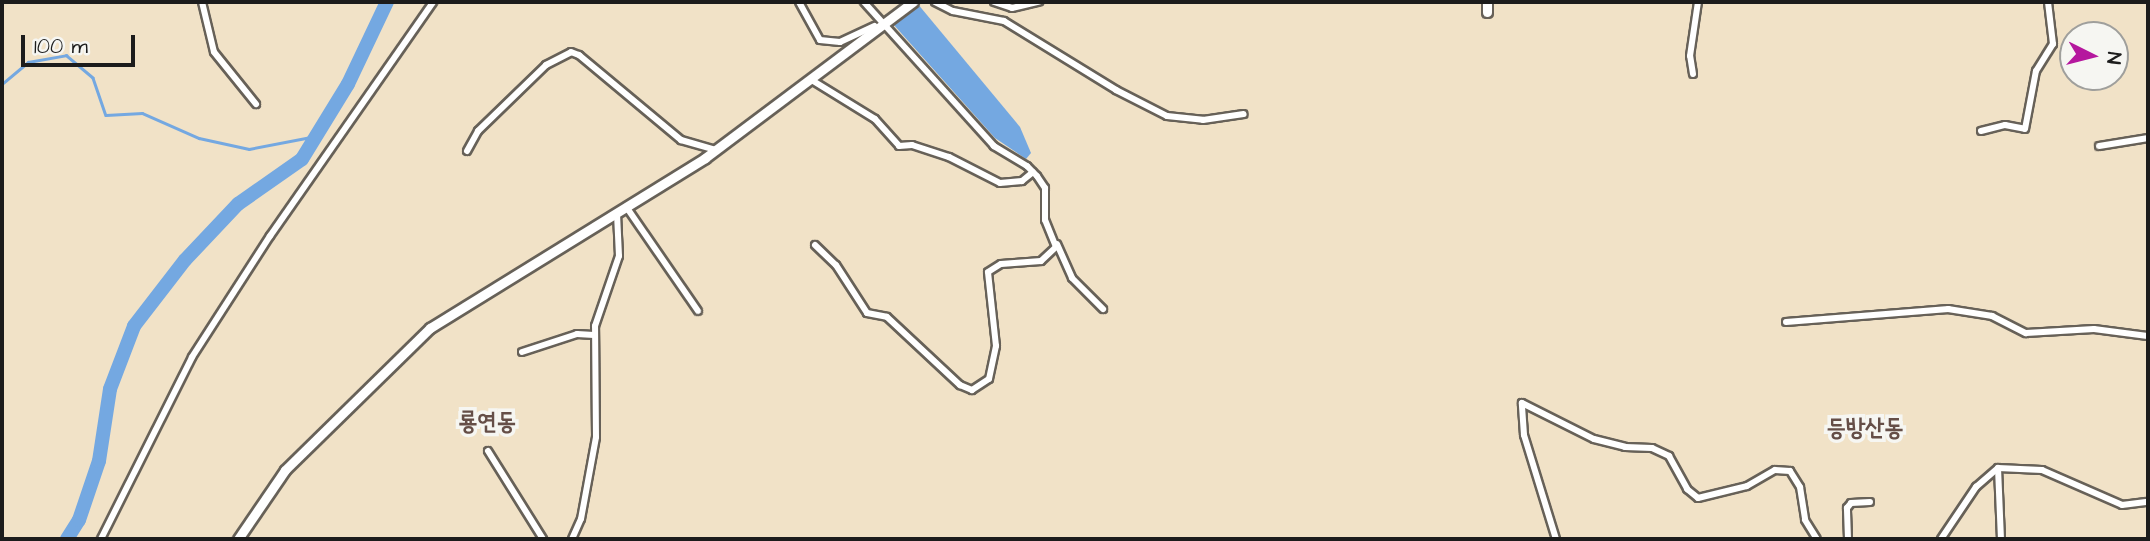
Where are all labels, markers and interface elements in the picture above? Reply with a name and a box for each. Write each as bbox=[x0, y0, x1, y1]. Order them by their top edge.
scale bar bbox=[24, 21, 138, 65]
north arrow bbox=[2059, 21, 2129, 91]
text: 100 m bbox=[34, 32, 88, 61]
text: N bbox=[2099, 51, 2127, 65]
district label: 룡연동 bbox=[458, 409, 516, 437]
district label: 등방산동 bbox=[1826, 415, 1904, 443]

